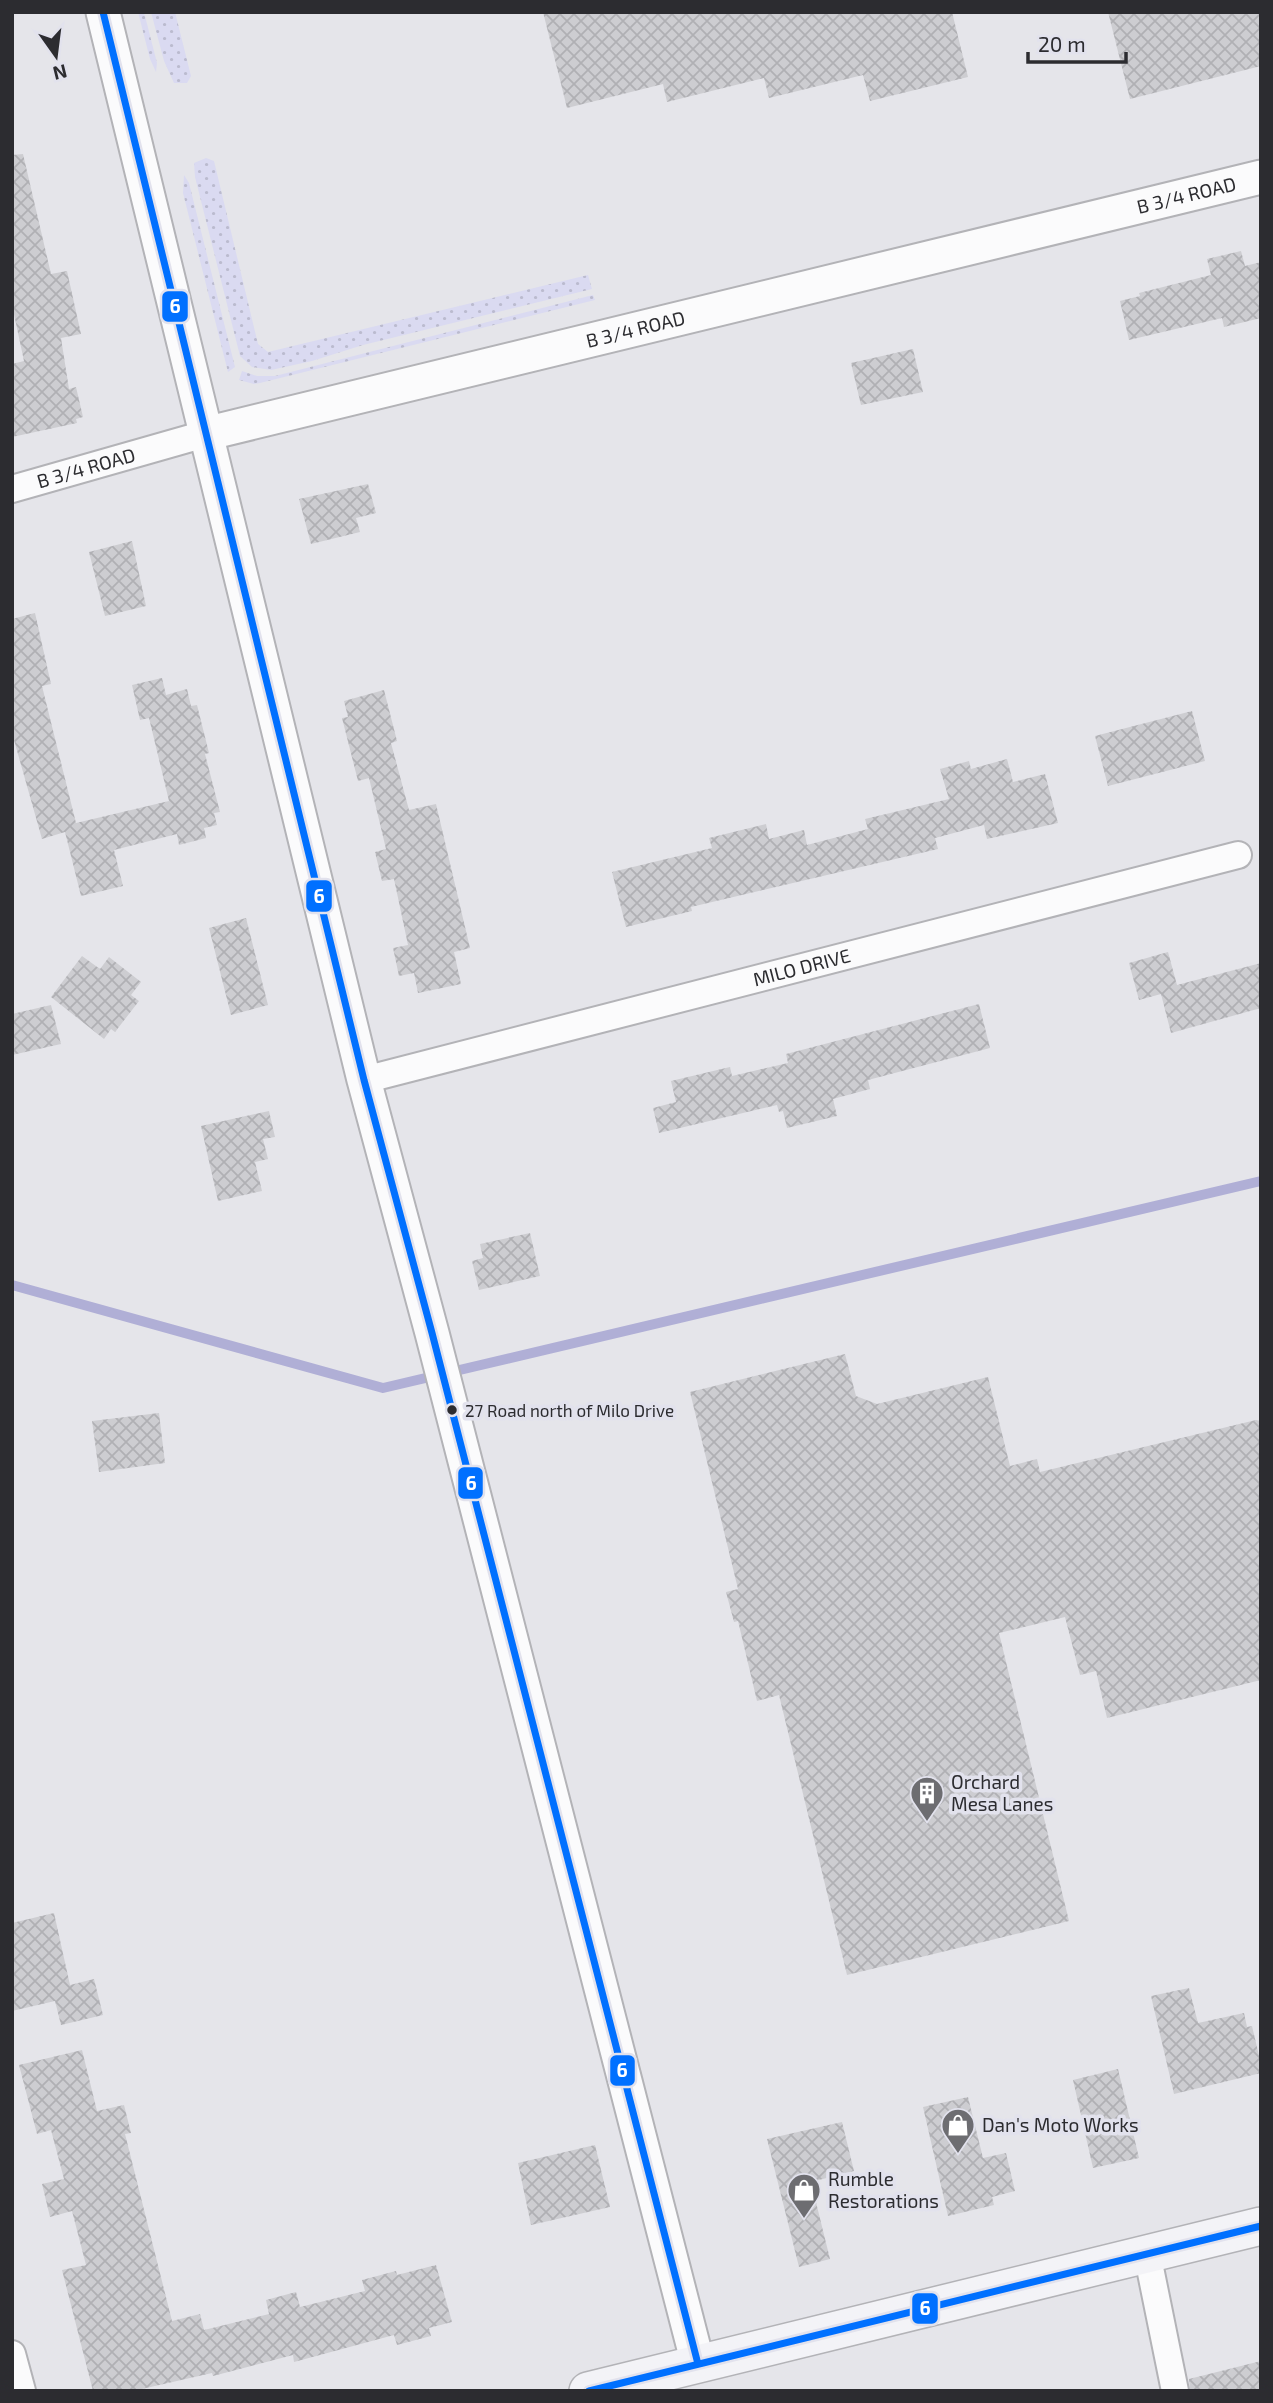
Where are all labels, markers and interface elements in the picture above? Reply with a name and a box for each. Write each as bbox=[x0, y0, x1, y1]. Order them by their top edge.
north arrow bbox=[21, 21, 91, 91]
scale bar bbox=[1028, 21, 1126, 65]
text: 20 m bbox=[1038, 31, 1086, 56]
text: N bbox=[51, 60, 70, 86]
street label: B 3/4 ROAD bbox=[1134, 172, 1238, 218]
line badge: 6 bbox=[161, 290, 189, 323]
text: 6 bbox=[169, 294, 181, 317]
street label: B 3/4 ROAD bbox=[583, 306, 687, 352]
street label: B 3/4 ROAD bbox=[34, 442, 138, 492]
line badge: 6 bbox=[305, 879, 333, 913]
text: 6 bbox=[313, 884, 325, 907]
street label: MILO DRIVE bbox=[750, 943, 853, 990]
place label: 27 Road north of Milo Drive bbox=[465, 1400, 674, 1420]
marker: 27 Road north of Milo Drive bbox=[445, 1403, 459, 1417]
line badge: 6 bbox=[457, 1466, 484, 1500]
text: 6 bbox=[465, 1471, 477, 1494]
place label: Orchard Mesa Lanes bbox=[951, 1770, 1053, 1815]
building icon: Orchard Mesa Lanes bbox=[908, 1774, 946, 1823]
line badge: 6 bbox=[609, 2054, 636, 2087]
text: 6 bbox=[616, 2058, 628, 2081]
shop icon: Dan's Moto Works bbox=[939, 2106, 977, 2155]
place label: Dan's Moto Works bbox=[982, 2113, 1139, 2136]
place label: Rumble Restorations bbox=[828, 2167, 939, 2212]
shop icon: Rumble Restorations bbox=[785, 2171, 823, 2220]
line badge: 6 bbox=[911, 2292, 939, 2325]
text: 6 bbox=[919, 2296, 931, 2319]

